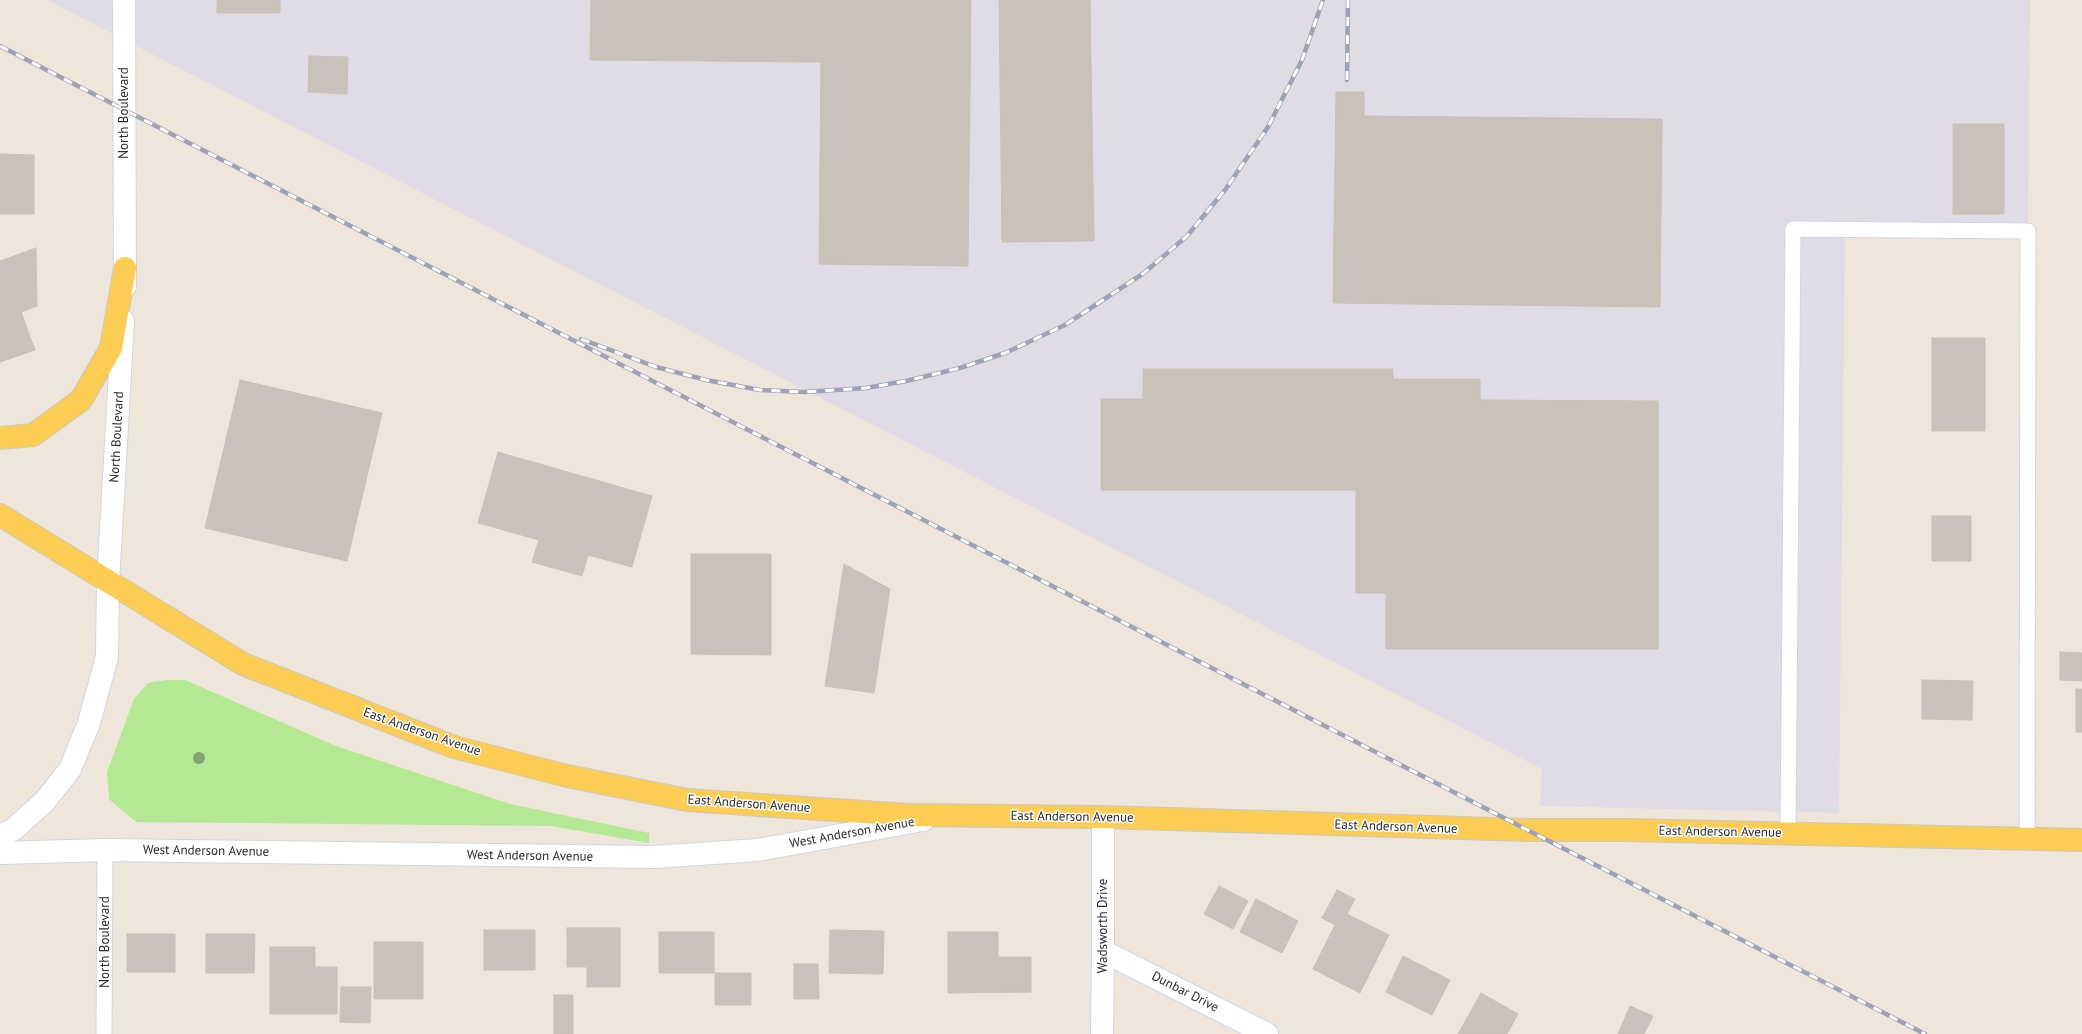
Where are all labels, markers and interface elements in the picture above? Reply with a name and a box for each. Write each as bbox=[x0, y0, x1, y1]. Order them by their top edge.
street label: North Boulevard bbox=[116, 67, 132, 159]
street label: North Boulevard bbox=[107, 391, 127, 483]
street label: East Anderson Avenue bbox=[361, 705, 483, 759]
street label: East Anderson Avenue bbox=[687, 792, 811, 816]
street label: East Anderson Avenue bbox=[1010, 808, 1134, 826]
street label: West Anderson Avenue bbox=[788, 814, 916, 852]
street label: East Anderson Avenue bbox=[1334, 817, 1458, 837]
street label: East Anderson Avenue bbox=[1658, 823, 1782, 841]
street label: West Anderson Avenue bbox=[143, 842, 269, 860]
street label: West Anderson Avenue bbox=[467, 847, 593, 865]
street label: Wadsworth Drive bbox=[1095, 879, 1111, 973]
street label: North Boulevard bbox=[97, 896, 113, 988]
street label: Dunbar Drive bbox=[1149, 968, 1221, 1016]

